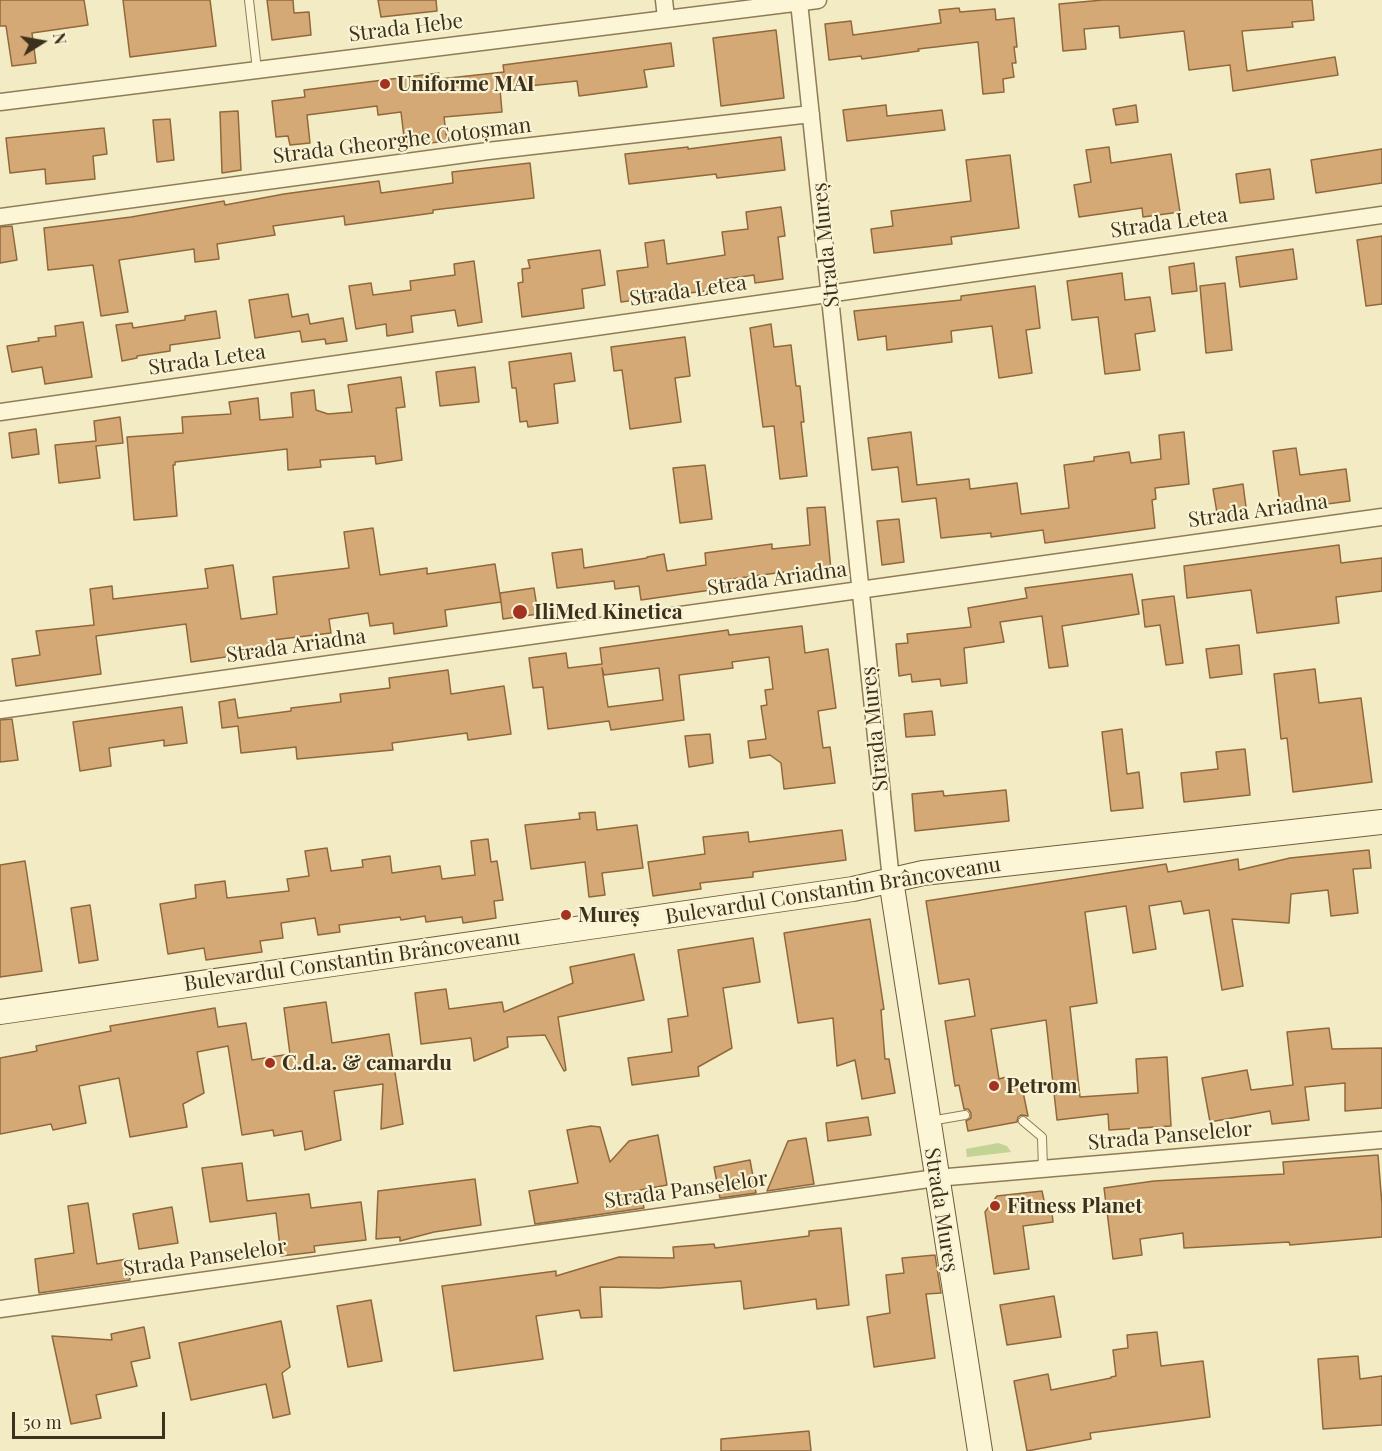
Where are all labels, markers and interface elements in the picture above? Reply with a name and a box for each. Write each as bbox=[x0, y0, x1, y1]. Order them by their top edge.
street label: Strada Hebe bbox=[347, 8, 465, 48]
north arrow bbox=[12, 12, 72, 72]
text: N bbox=[49, 31, 72, 46]
place label: Uniforme MAI bbox=[397, 71, 535, 97]
marker: Uniforme MAI bbox=[378, 77, 392, 91]
street label: Strada Gheorghe Cotoșman bbox=[271, 113, 533, 169]
street label: Strada Mureș bbox=[807, 181, 845, 309]
street label: Strada Letea bbox=[1109, 202, 1229, 244]
street label: Strada Letea bbox=[628, 270, 748, 312]
street label: Strada Letea bbox=[147, 339, 267, 381]
street label: Strada Ariadna bbox=[1187, 489, 1329, 533]
street label: Strada Ariadna bbox=[706, 557, 848, 601]
place label: IliMed Kinetica bbox=[534, 599, 683, 625]
marker: IliMed Kinetica bbox=[511, 603, 529, 621]
street label: Strada Ariadna bbox=[225, 624, 367, 668]
street label: Strada Mureș bbox=[856, 665, 894, 793]
street label: Bulevardul Constantin Brâncoveanu bbox=[664, 852, 1002, 930]
place label: Mureș bbox=[578, 902, 640, 928]
marker: Mureș bbox=[559, 908, 573, 922]
street label: Bulevardul Constantin Brâncoveanu bbox=[182, 925, 522, 997]
place label: C.d.a. & camardu bbox=[282, 1050, 452, 1076]
marker: C.d.a. & camardu bbox=[263, 1056, 277, 1070]
place label: Petrom bbox=[1006, 1073, 1077, 1099]
marker: Petrom bbox=[987, 1079, 1001, 1093]
street label: Strada Panselelor bbox=[1087, 1116, 1253, 1156]
street label: Strada Mureș bbox=[919, 1146, 963, 1274]
street label: Strada Panselelor bbox=[603, 1166, 769, 1214]
place label: Fitness Planet bbox=[1007, 1193, 1143, 1219]
marker: Fitness Planet bbox=[988, 1199, 1002, 1213]
street label: Strada Panselelor bbox=[122, 1234, 288, 1282]
scale bar bbox=[15, 1400, 168, 1438]
text: 50 m bbox=[23, 1410, 62, 1434]

